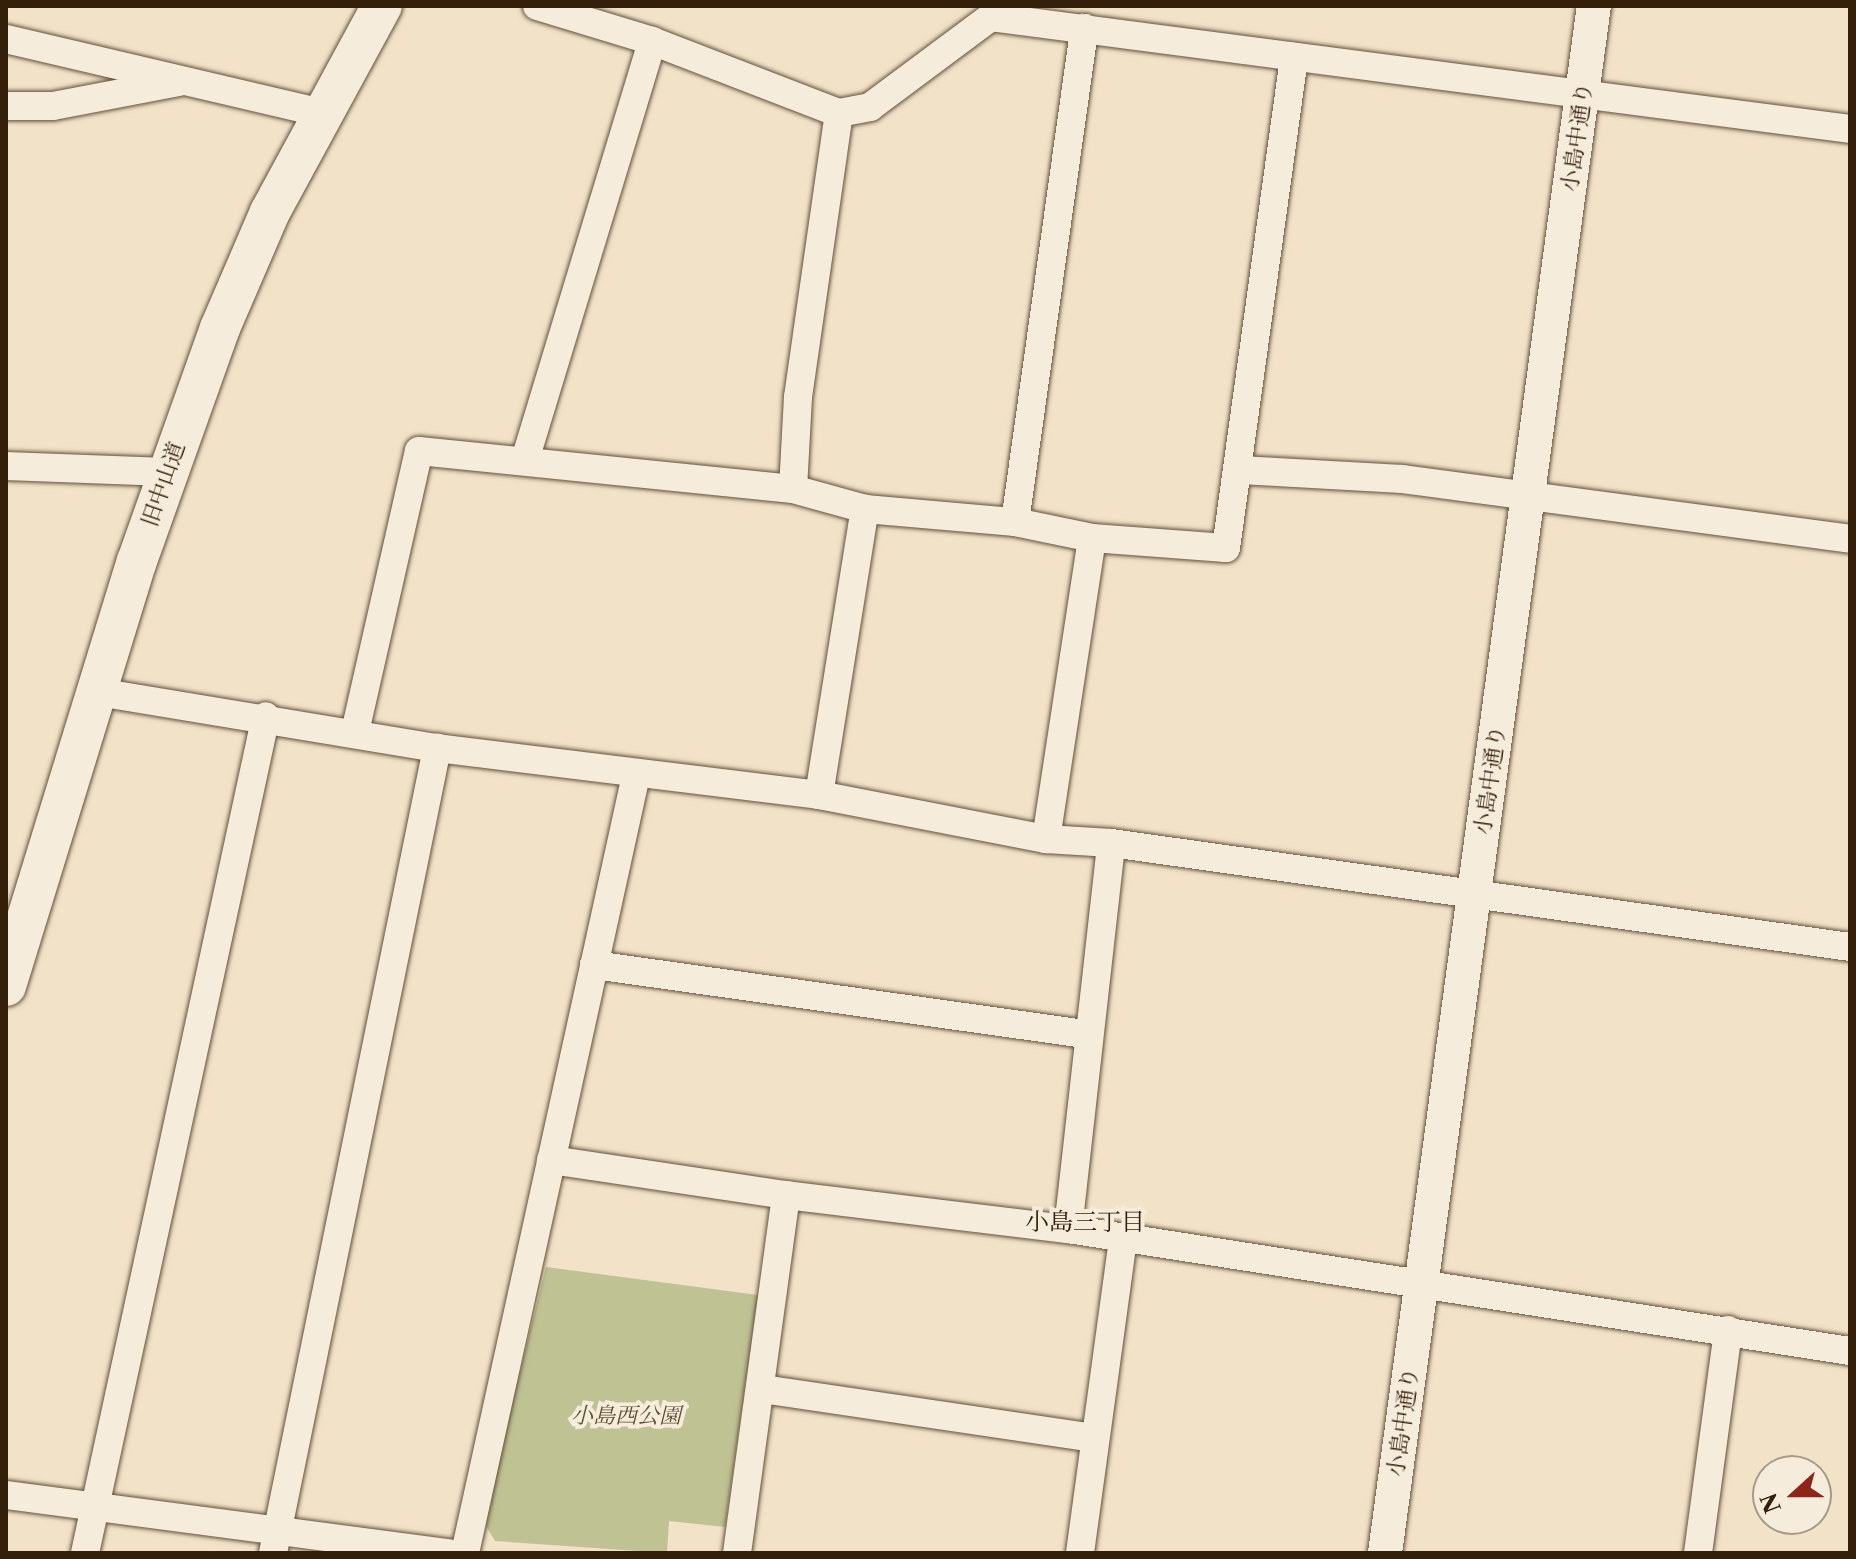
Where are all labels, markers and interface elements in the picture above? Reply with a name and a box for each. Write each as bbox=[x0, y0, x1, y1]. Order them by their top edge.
street label: 小島中通り bbox=[1556, 81, 1598, 193]
street label: 旧中山道 bbox=[136, 438, 190, 530]
street label: 小島中通り bbox=[1469, 724, 1511, 836]
district label: 小島三丁目 bbox=[1025, 1208, 1145, 1236]
street label: 小島中通り bbox=[1382, 1366, 1424, 1478]
park label: 小島西公園 bbox=[571, 1403, 681, 1429]
north arrow bbox=[1752, 1455, 1832, 1535]
text: N bbox=[1755, 1489, 1787, 1517]

